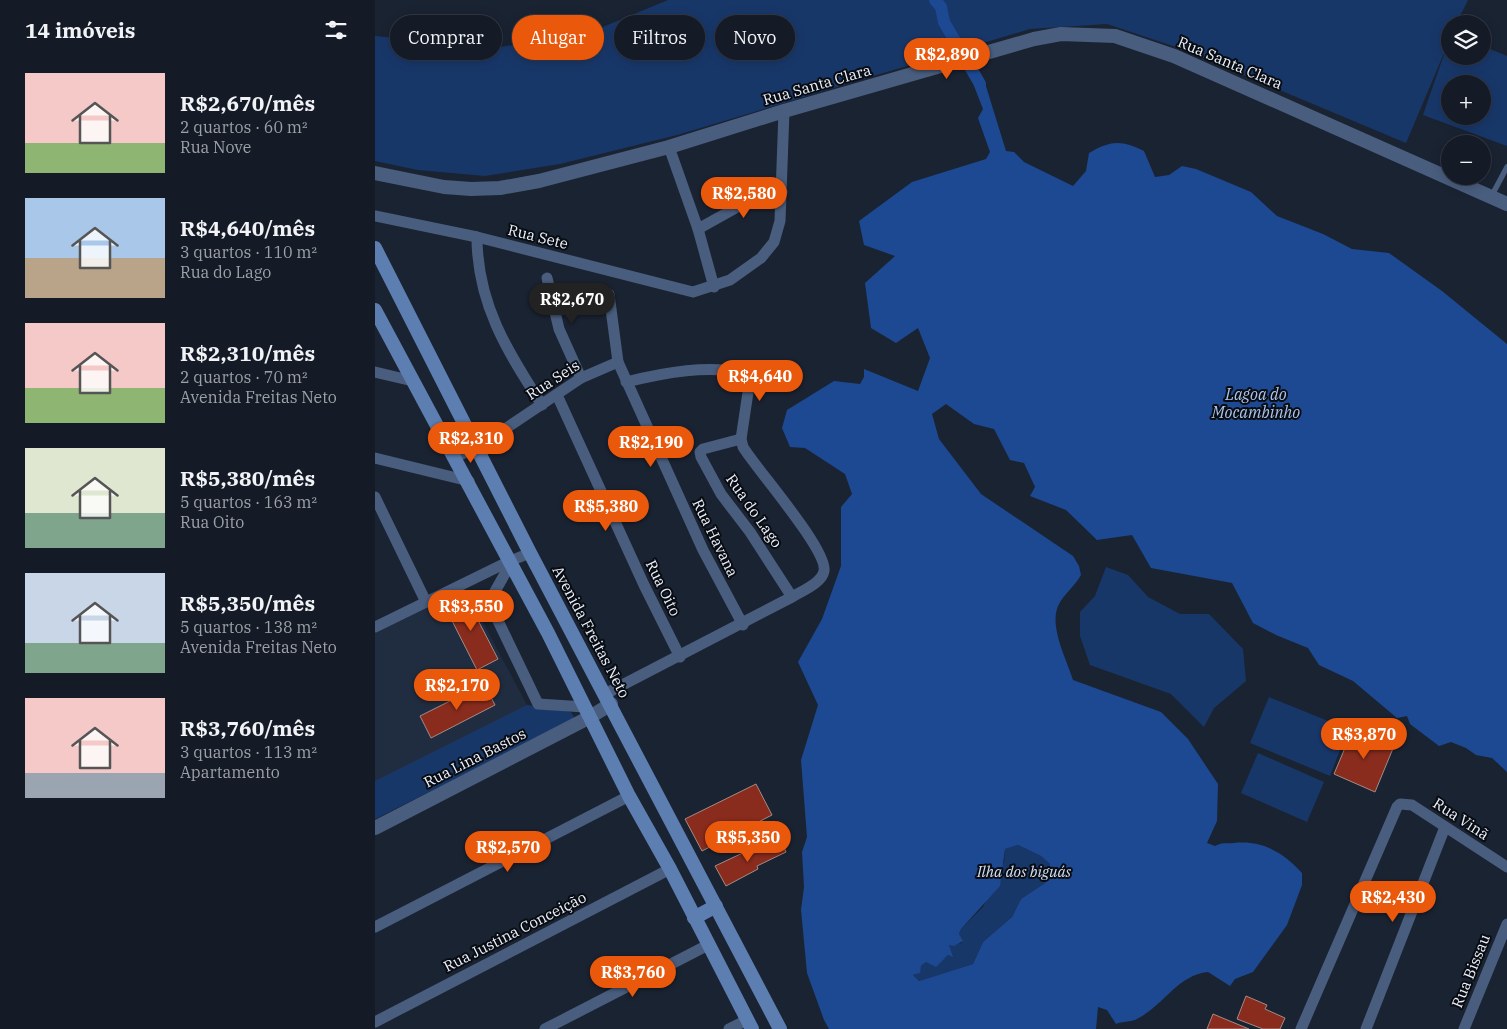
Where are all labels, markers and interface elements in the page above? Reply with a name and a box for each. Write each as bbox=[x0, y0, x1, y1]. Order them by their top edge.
chip: Comprar bbox=[390, 15, 502, 60]
chip: Alugar bbox=[512, 15, 604, 60]
chip: Filtros bbox=[614, 15, 705, 60]
chip: Novo bbox=[715, 15, 795, 60]
map controls bbox=[1441, 15, 1491, 185]
button: layers bbox=[1441, 15, 1491, 65]
text: 14 imóveis bbox=[25, 16, 136, 44]
icon: filters bbox=[322, 16, 350, 44]
street label: Rua Santa Clara bbox=[1175, 32, 1285, 93]
pin: R$2,890 bbox=[901, 38, 993, 80]
text: R$2,890 bbox=[915, 44, 979, 64]
street label: Rua Santa Clara bbox=[761, 60, 873, 109]
button: + bbox=[1441, 75, 1491, 125]
text: R$2,670/mês bbox=[180, 89, 315, 117]
icon: home bbox=[65, 93, 125, 153]
text: 2 quartos · 60 m² bbox=[180, 117, 308, 137]
button: − bbox=[1441, 135, 1491, 185]
text: Rua Nove bbox=[180, 137, 251, 157]
pin: R$2,580 bbox=[698, 176, 790, 219]
text: R$2,580 bbox=[712, 183, 776, 203]
text: R$4,640/mês bbox=[180, 214, 315, 242]
icon: home bbox=[65, 218, 125, 278]
street label: Rua Sete bbox=[506, 220, 570, 253]
text: 3 quartos · 110 m² bbox=[180, 242, 317, 262]
text: Rua do Lago bbox=[180, 262, 271, 282]
pin: R$2,670 bbox=[526, 282, 618, 325]
text: R$2,670 bbox=[540, 289, 604, 309]
text: R$2,310/mês bbox=[180, 339, 315, 367]
icon: home bbox=[65, 343, 125, 403]
street label: Rua Seis bbox=[522, 355, 583, 404]
pin: R$4,640 bbox=[714, 360, 806, 402]
text: R$4,640 bbox=[728, 366, 792, 386]
text: 2 quartos · 70 m² bbox=[180, 367, 308, 387]
water label: Lagoa do Mocambinho bbox=[1211, 384, 1300, 422]
text: Avenida Freitas Neto bbox=[180, 387, 337, 407]
pin: R$2,310 bbox=[425, 422, 517, 464]
pin: R$2,190 bbox=[605, 426, 697, 468]
text: R$2,310 bbox=[439, 428, 503, 448]
text: R$2,190 bbox=[619, 432, 683, 452]
text: R$5,380/mês bbox=[180, 464, 315, 492]
icon: home bbox=[65, 468, 125, 528]
street label: Rua do Lago bbox=[722, 470, 787, 551]
pin: R$5,380 bbox=[560, 490, 652, 532]
text: 5 quartos · 163 m² bbox=[180, 492, 317, 512]
text: R$5,380 bbox=[574, 496, 638, 516]
street label: Rua Havana bbox=[688, 496, 743, 580]
text: Rua Oito bbox=[180, 512, 244, 532]
street label: Rua Oito bbox=[642, 557, 685, 619]
street label: Avenida Freitas Neto bbox=[549, 562, 634, 701]
text: R$5,350/mês bbox=[180, 589, 315, 617]
pin: R$3,550 bbox=[425, 590, 517, 632]
icon: home bbox=[65, 593, 125, 653]
text: R$3,550 bbox=[439, 596, 503, 616]
text: 5 quartos · 138 m² bbox=[180, 617, 317, 637]
text: Avenida Freitas Neto bbox=[180, 637, 337, 657]
pin: R$2,170 bbox=[411, 668, 503, 711]
text: R$2,170 bbox=[425, 675, 489, 695]
text: R$3,760/mês bbox=[180, 714, 315, 742]
icon: home bbox=[65, 718, 125, 778]
pin: R$3,870 bbox=[1318, 718, 1410, 760]
street label: Rua Lina Bastos bbox=[420, 724, 529, 792]
text: R$3,870 bbox=[1332, 724, 1396, 744]
text: 3 quartos · 113 m² bbox=[180, 742, 317, 762]
text: Apartamento bbox=[180, 762, 280, 782]
street label: Rua Vinã bbox=[1430, 793, 1493, 844]
pin: R$5,350 bbox=[702, 820, 794, 863]
text: R$5,350 bbox=[716, 827, 780, 847]
pin: R$2,570 bbox=[462, 830, 554, 873]
text: R$2,570 bbox=[476, 837, 540, 857]
park label: Ilha dos biguás bbox=[976, 862, 1072, 881]
pin: R$2,430 bbox=[1347, 880, 1439, 923]
street label: Rua Justina Conceição bbox=[440, 887, 589, 976]
text: R$2,430 bbox=[1361, 887, 1425, 907]
street label: Rua Bissau bbox=[1447, 931, 1494, 1010]
pin: R$3,760 bbox=[587, 956, 679, 998]
text: R$3,760 bbox=[601, 962, 665, 982]

